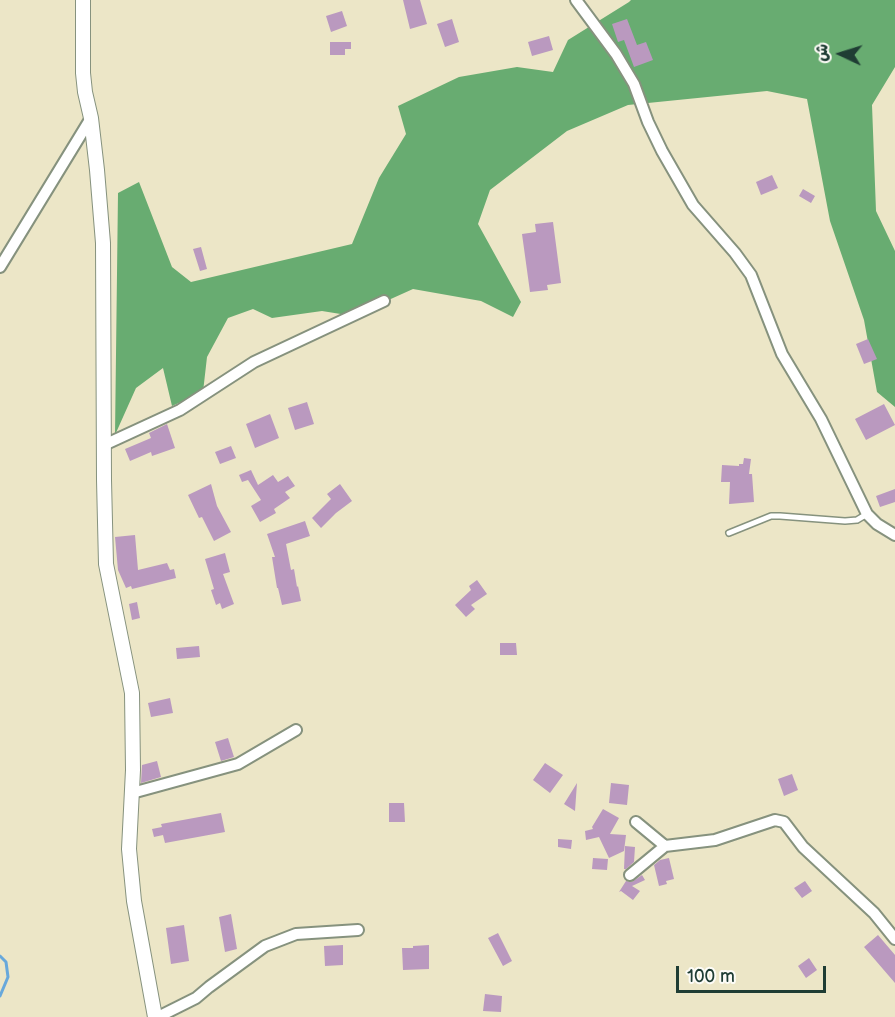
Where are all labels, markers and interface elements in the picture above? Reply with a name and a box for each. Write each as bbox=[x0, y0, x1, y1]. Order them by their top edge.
north arrow bbox=[811, 24, 871, 84]
text: ش bbox=[812, 43, 833, 62]
scale bar bbox=[679, 954, 829, 992]
text: 100 m bbox=[687, 966, 735, 987]

